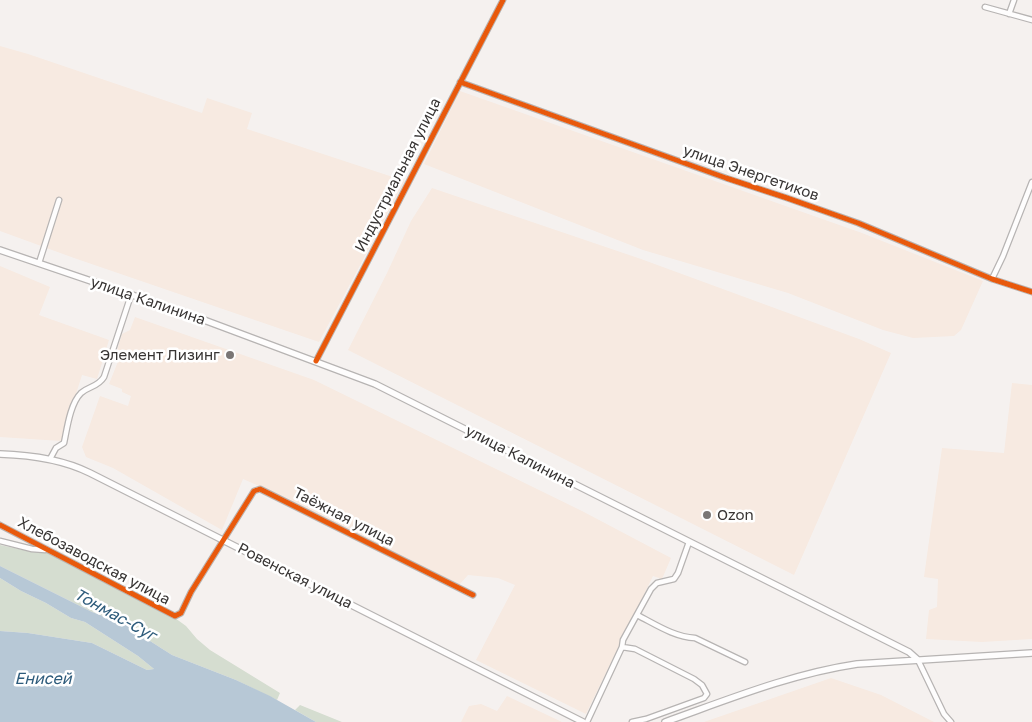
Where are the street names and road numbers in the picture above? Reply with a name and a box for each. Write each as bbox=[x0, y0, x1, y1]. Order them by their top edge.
street label: Индустриальная улица bbox=[351, 95, 445, 255]
street label: улица Энергетиков bbox=[681, 141, 821, 205]
street label: улица Калинина bbox=[88, 273, 208, 329]
street label: улица Калинина bbox=[462, 422, 578, 492]
street label: Таёжная улица bbox=[291, 484, 397, 550]
street label: Хлебозаводская улица bbox=[15, 513, 173, 609]
street label: Ровенская улица bbox=[235, 539, 355, 613]

